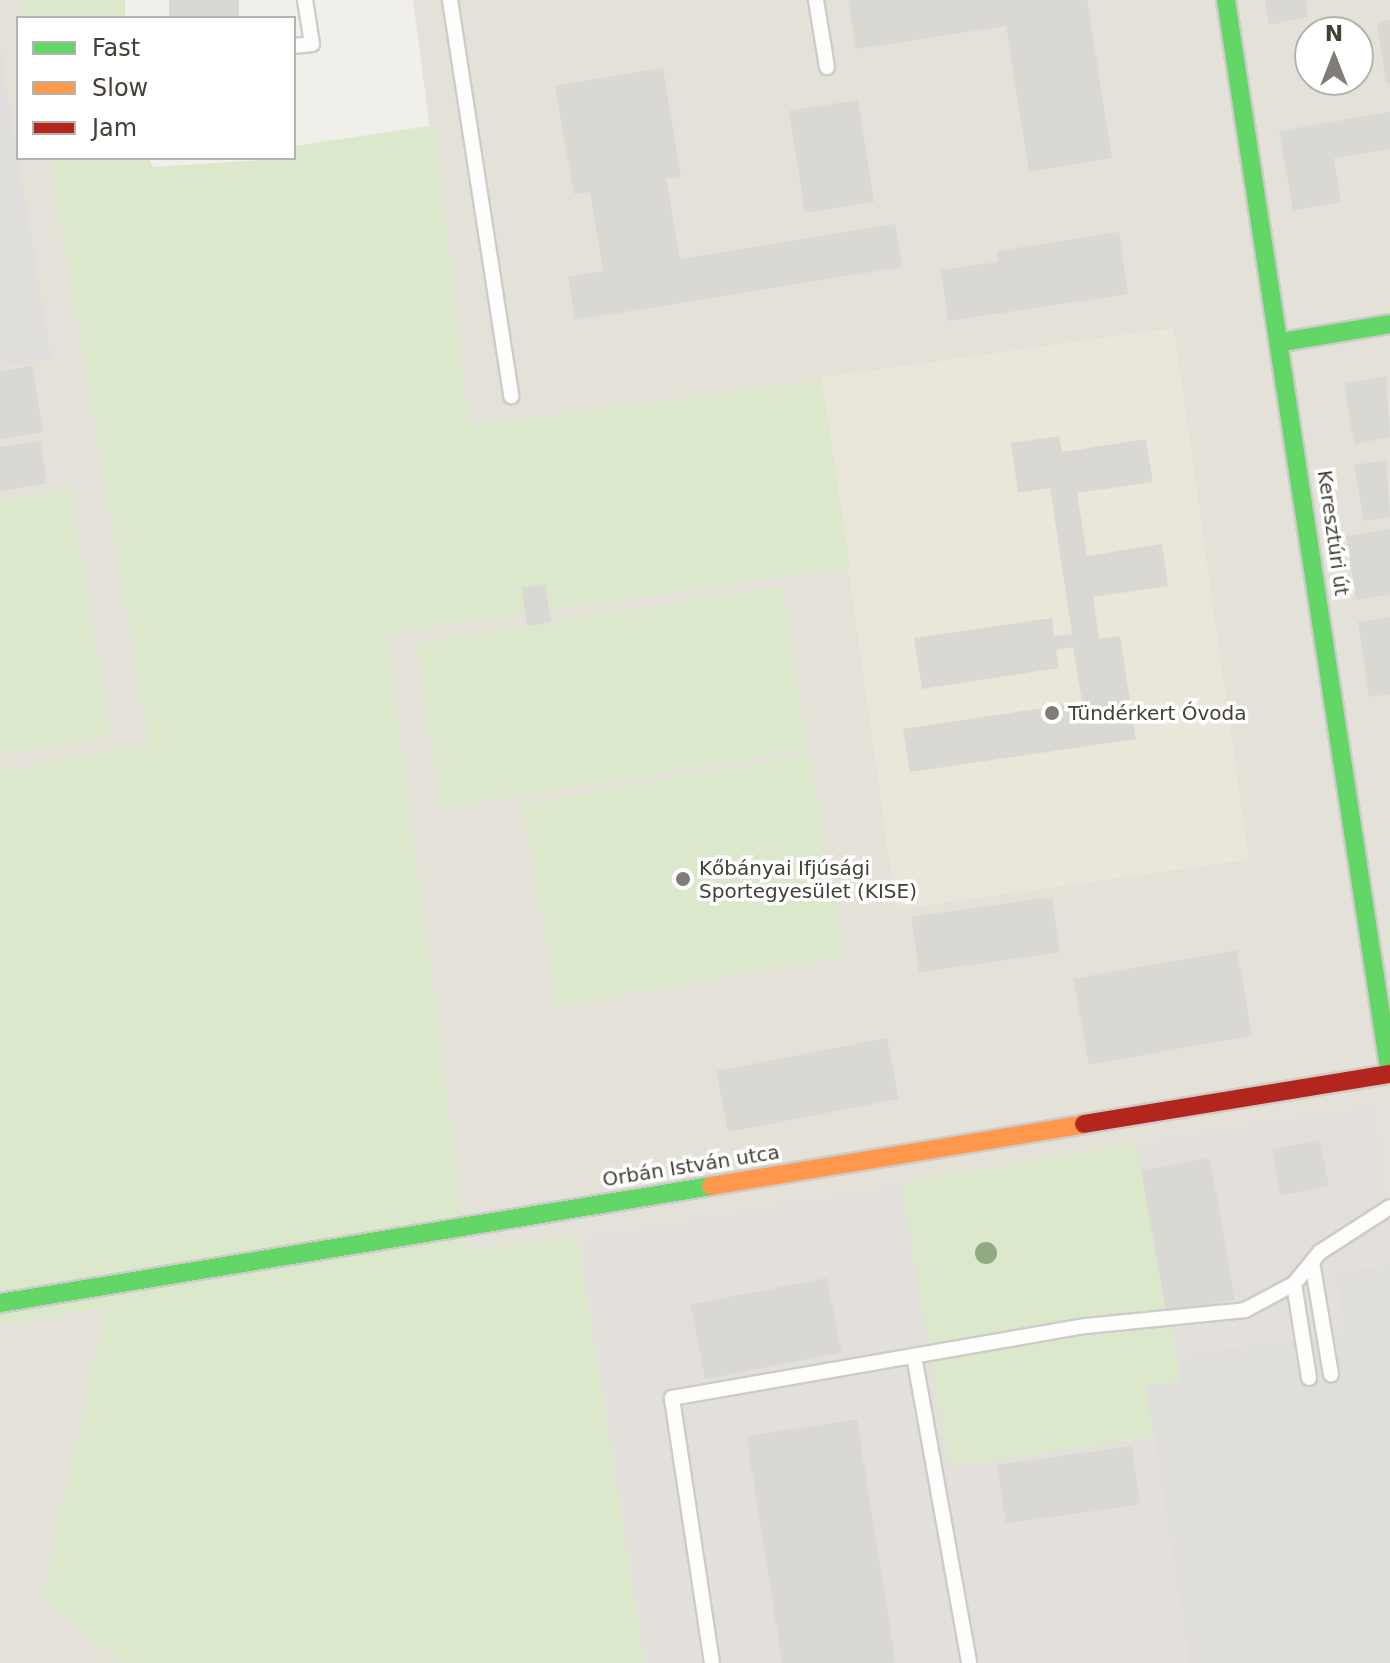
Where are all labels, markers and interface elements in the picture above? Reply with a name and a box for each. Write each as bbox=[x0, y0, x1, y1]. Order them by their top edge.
legend bbox=[16, 16, 296, 160]
north arrow bbox=[1294, 16, 1374, 96]
text: N bbox=[1325, 21, 1343, 46]
text: Fast bbox=[92, 34, 140, 62]
text: Slow bbox=[92, 74, 148, 102]
text: Jam bbox=[92, 114, 137, 142]
street label: Keresztúri út bbox=[1312, 469, 1354, 597]
place label: Tündérkert Óvoda bbox=[1068, 701, 1246, 725]
marker: Tündérkert Óvoda bbox=[1043, 704, 1061, 722]
place label: Kőbányai Ifjúsági Sportegyesület (KISE) bbox=[699, 856, 917, 903]
marker: Kőbányai Ifjúsági Sportegyesület (KISE) bbox=[674, 870, 692, 888]
street label: Orbán István utca bbox=[601, 1140, 781, 1192]

